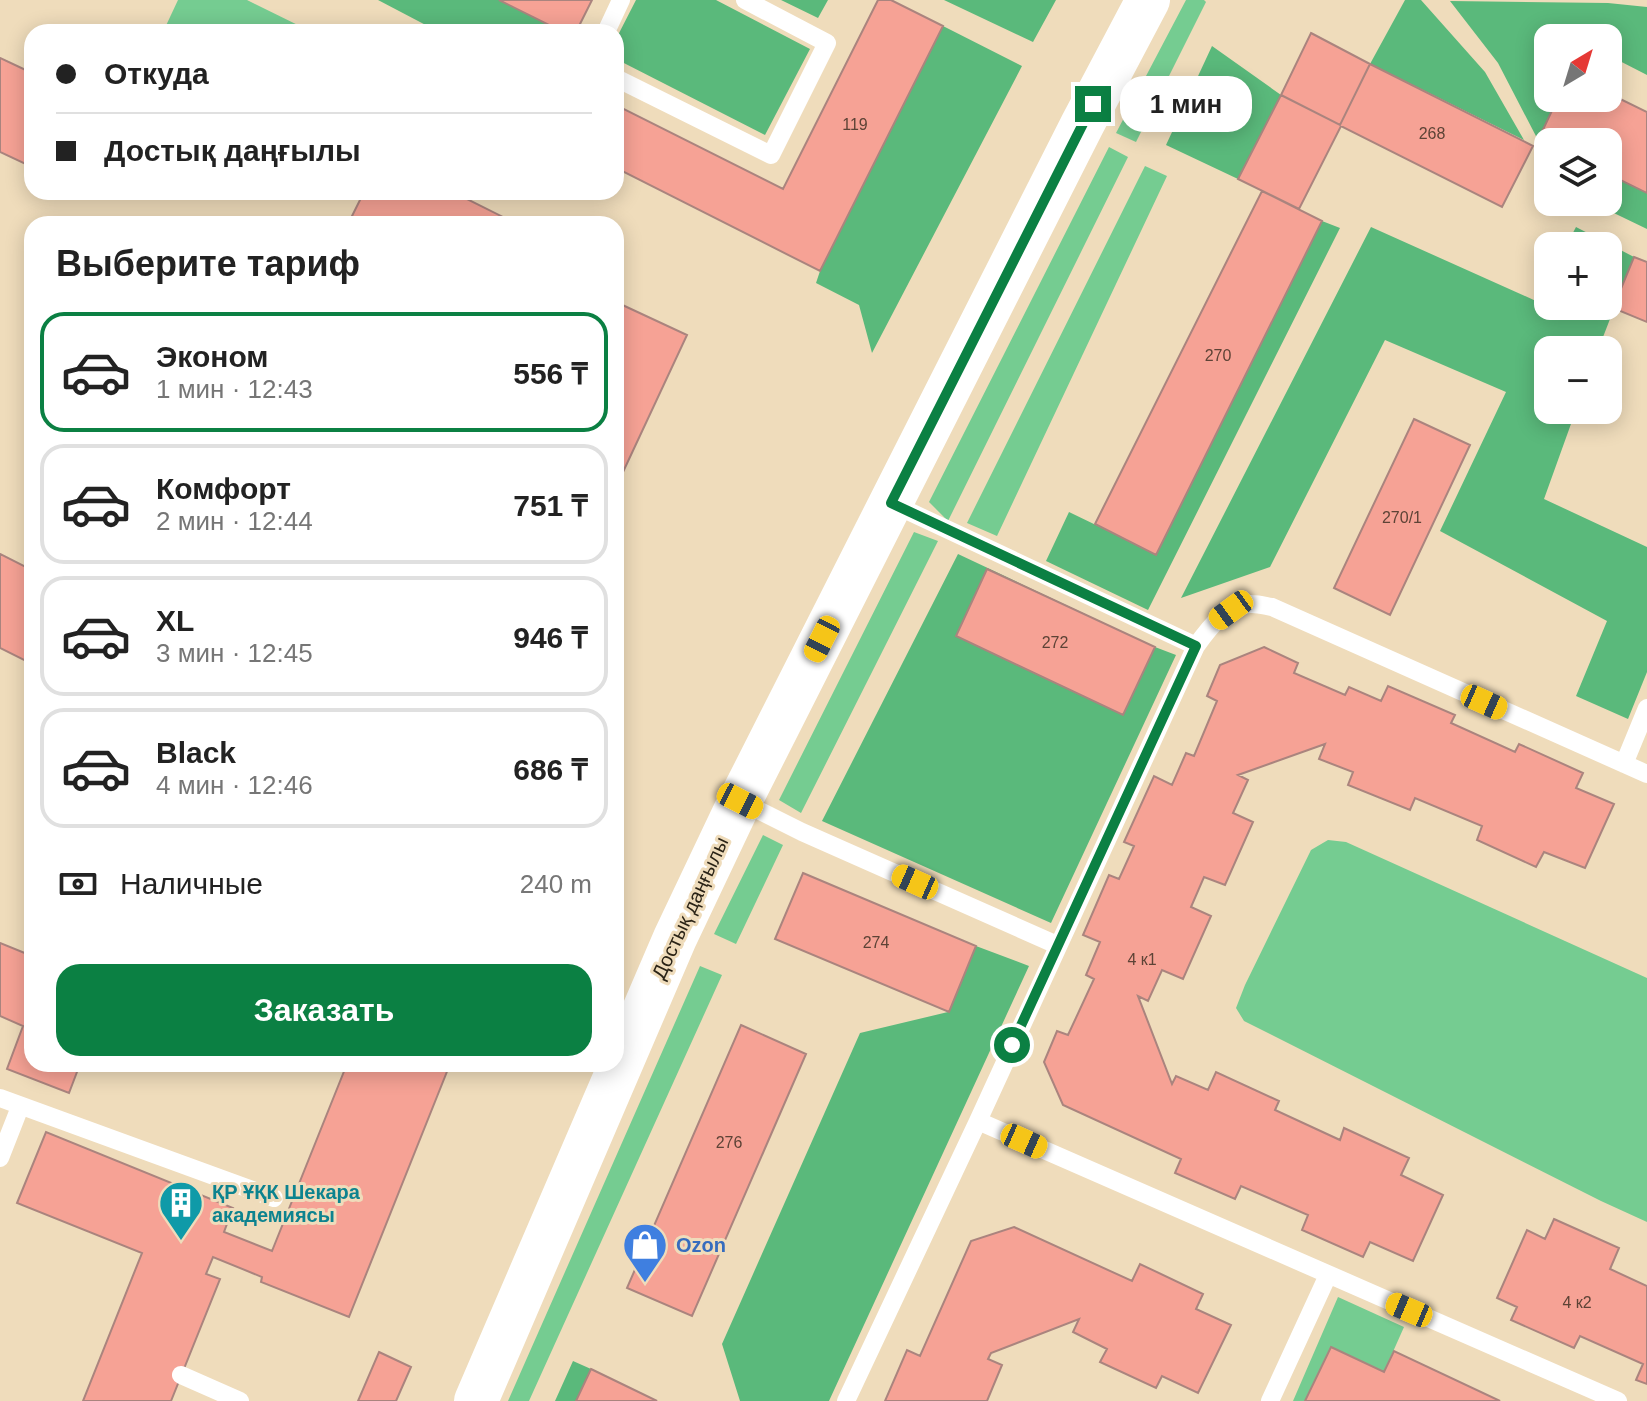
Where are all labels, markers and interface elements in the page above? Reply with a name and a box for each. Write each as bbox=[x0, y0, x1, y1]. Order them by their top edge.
north arrow bbox=[1534, 24, 1622, 112]
map controls bbox=[1534, 24, 1622, 424]
text: Откуда bbox=[104, 57, 209, 90]
callout: 1 мин bbox=[1121, 76, 1253, 132]
route end bbox=[1075, 86, 1111, 122]
text: 1 мин bbox=[1150, 89, 1222, 119]
house number: 119 bbox=[842, 116, 868, 133]
house number: 268 bbox=[1419, 125, 1445, 142]
button: layers bbox=[1534, 128, 1622, 216]
text: Достық даңғылы bbox=[104, 134, 361, 167]
button: + bbox=[1534, 232, 1622, 320]
text: Выберите тариф bbox=[56, 243, 360, 284]
icon: car bbox=[60, 336, 132, 408]
button: − bbox=[1534, 336, 1622, 424]
text: Эконом bbox=[156, 340, 269, 373]
house number: 270 bbox=[1205, 347, 1231, 364]
text: 556 ₸ bbox=[513, 357, 588, 390]
text: 1 мин · 12:43 bbox=[156, 374, 313, 404]
icon: car bbox=[60, 468, 132, 540]
text: Комфорт bbox=[156, 472, 291, 505]
text: 751 ₸ bbox=[513, 489, 588, 522]
text: 2 мин · 12:44 bbox=[156, 506, 313, 536]
house number: 270/1 bbox=[1382, 509, 1422, 526]
car bbox=[1205, 586, 1257, 634]
icon: car bbox=[60, 600, 132, 672]
text: XL bbox=[156, 604, 194, 637]
car bbox=[800, 612, 844, 666]
text: 946 ₸ bbox=[513, 621, 588, 654]
house number: 272 bbox=[1042, 634, 1068, 651]
text: 3 мин · 12:45 bbox=[156, 638, 313, 668]
car bbox=[1457, 681, 1511, 723]
icon: car bbox=[60, 732, 132, 804]
text: Black bbox=[156, 736, 236, 769]
text: 686 ₸ bbox=[513, 753, 588, 786]
text: 4 мин · 12:46 bbox=[156, 770, 313, 800]
car bbox=[713, 779, 767, 823]
street label: Достық даңғылы bbox=[647, 833, 733, 983]
car bbox=[888, 861, 942, 903]
icon: cash bbox=[56, 862, 100, 906]
text: Наличные bbox=[120, 867, 263, 900]
text: 240 m bbox=[520, 869, 592, 899]
house number: 274 bbox=[863, 934, 889, 951]
house number: 4 к1 bbox=[1127, 951, 1157, 968]
button: Заказать bbox=[56, 964, 592, 1056]
route start bbox=[994, 1027, 1030, 1063]
car bbox=[997, 1120, 1051, 1162]
house number: 276 bbox=[716, 1134, 742, 1151]
building icon: ҚР ҰҚК Шекара академиясы bbox=[157, 1179, 205, 1242]
place label: ҚР ҰҚК Шекара академиясы bbox=[212, 1181, 361, 1226]
shop icon: Ozon bbox=[621, 1221, 669, 1284]
place label: Ozon bbox=[676, 1234, 726, 1256]
car bbox=[1382, 1290, 1436, 1330]
house number: 4 к2 bbox=[1562, 1294, 1592, 1311]

